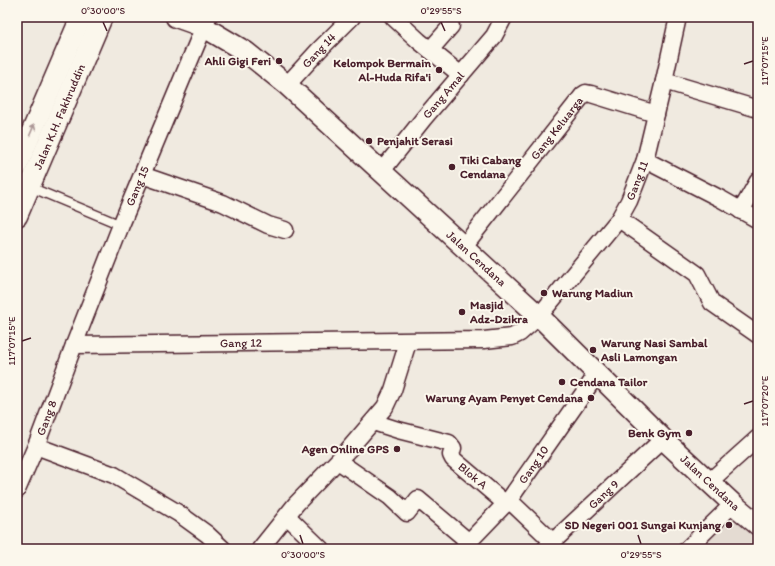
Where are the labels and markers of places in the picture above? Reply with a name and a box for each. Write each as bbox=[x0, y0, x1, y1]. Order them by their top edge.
place label: Ahli Gigi Feri bbox=[204, 54, 271, 69]
marker: Ahli Gigi Feri bbox=[274, 56, 284, 66]
place label: Kelompok Bermain Al-Huda Rifa'i bbox=[333, 56, 431, 84]
marker: Kelompok Bermain Al-Huda Rifa'i bbox=[434, 65, 444, 75]
place label: Penjahit Serasi bbox=[377, 134, 453, 149]
marker: Penjahit Serasi bbox=[364, 136, 374, 146]
place label: Tiki Cabang Cendana bbox=[459, 153, 522, 181]
marker: Tiki Cabang Cendana bbox=[447, 162, 457, 172]
place label: Warung Madiun bbox=[552, 286, 634, 301]
marker: Warung Madiun bbox=[539, 288, 549, 298]
place label: Masjid Adz-Dzikra bbox=[469, 298, 528, 326]
marker: Masjid Adz-Dzikra bbox=[457, 307, 467, 317]
place label: Warung Nasi Sambal Asli Lamongan bbox=[600, 336, 708, 365]
marker: Warung Nasi Sambal Asli Lamongan bbox=[588, 345, 598, 355]
place label: Cendana Tailor bbox=[570, 375, 648, 389]
marker: Cendana Tailor bbox=[557, 377, 567, 387]
place label: Warung Ayam Penyet Cendana bbox=[426, 391, 583, 406]
marker: Warung Ayam Penyet Cendana bbox=[586, 393, 596, 403]
place label: Benk Gym bbox=[628, 426, 682, 441]
marker: Benk Gym bbox=[684, 428, 694, 438]
place label: Agen Online GPS bbox=[301, 442, 389, 457]
marker: Agen Online GPS bbox=[392, 444, 402, 454]
place label: SD Negeri 001 Sungai Kunjang bbox=[565, 518, 722, 533]
marker: SD Negeri 001 Sungai Kunjang bbox=[724, 520, 734, 530]

